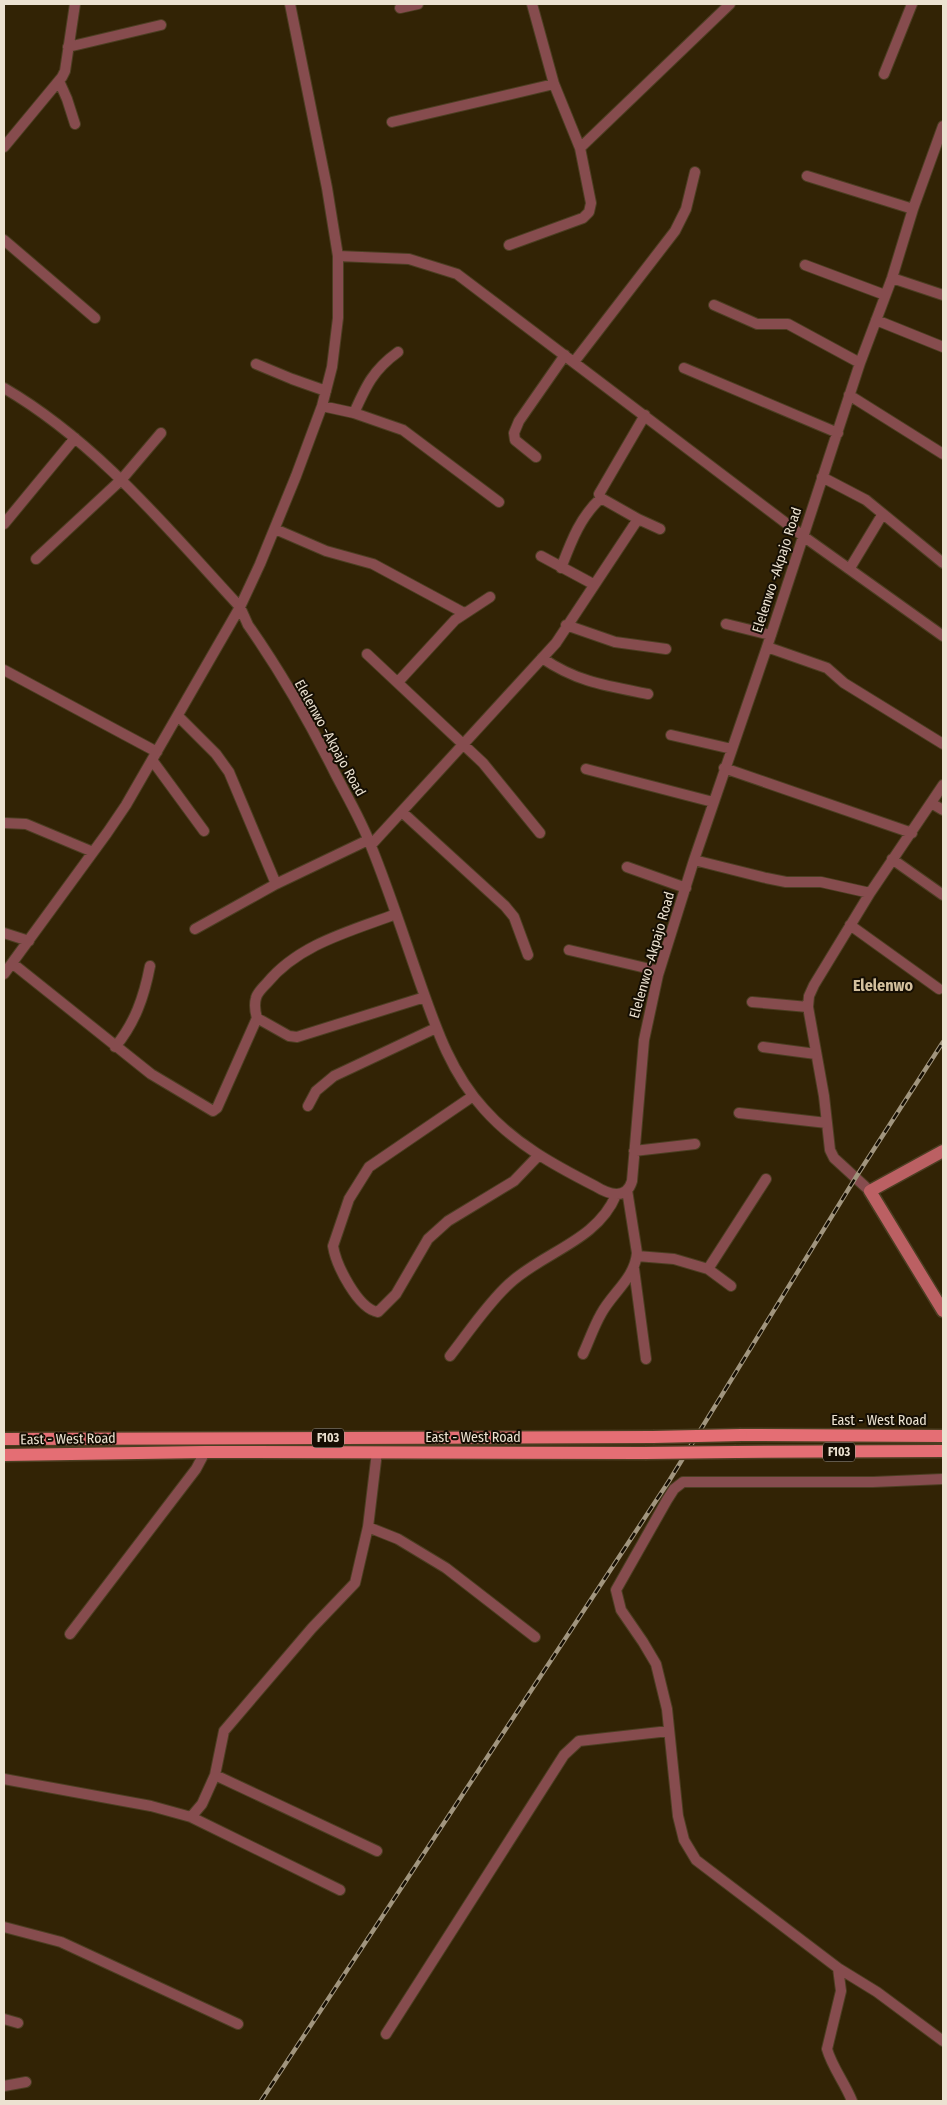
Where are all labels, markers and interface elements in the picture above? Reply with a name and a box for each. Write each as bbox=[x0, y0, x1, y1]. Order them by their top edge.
street label: Elelenwo -Akpajo Road bbox=[749, 505, 805, 635]
street label: Elelenwo -Akpajo Road bbox=[291, 677, 369, 799]
street label: Elelenwo -Akpajo Road bbox=[626, 890, 678, 1020]
district label: Elelenwo bbox=[853, 976, 914, 995]
street label: East - West Road bbox=[831, 1412, 927, 1429]
road number: F103 bbox=[312, 1429, 344, 1448]
street label: East - West Road bbox=[425, 1429, 521, 1446]
street label: East - West Road bbox=[20, 1430, 116, 1448]
road number: F103 bbox=[823, 1442, 855, 1461]

